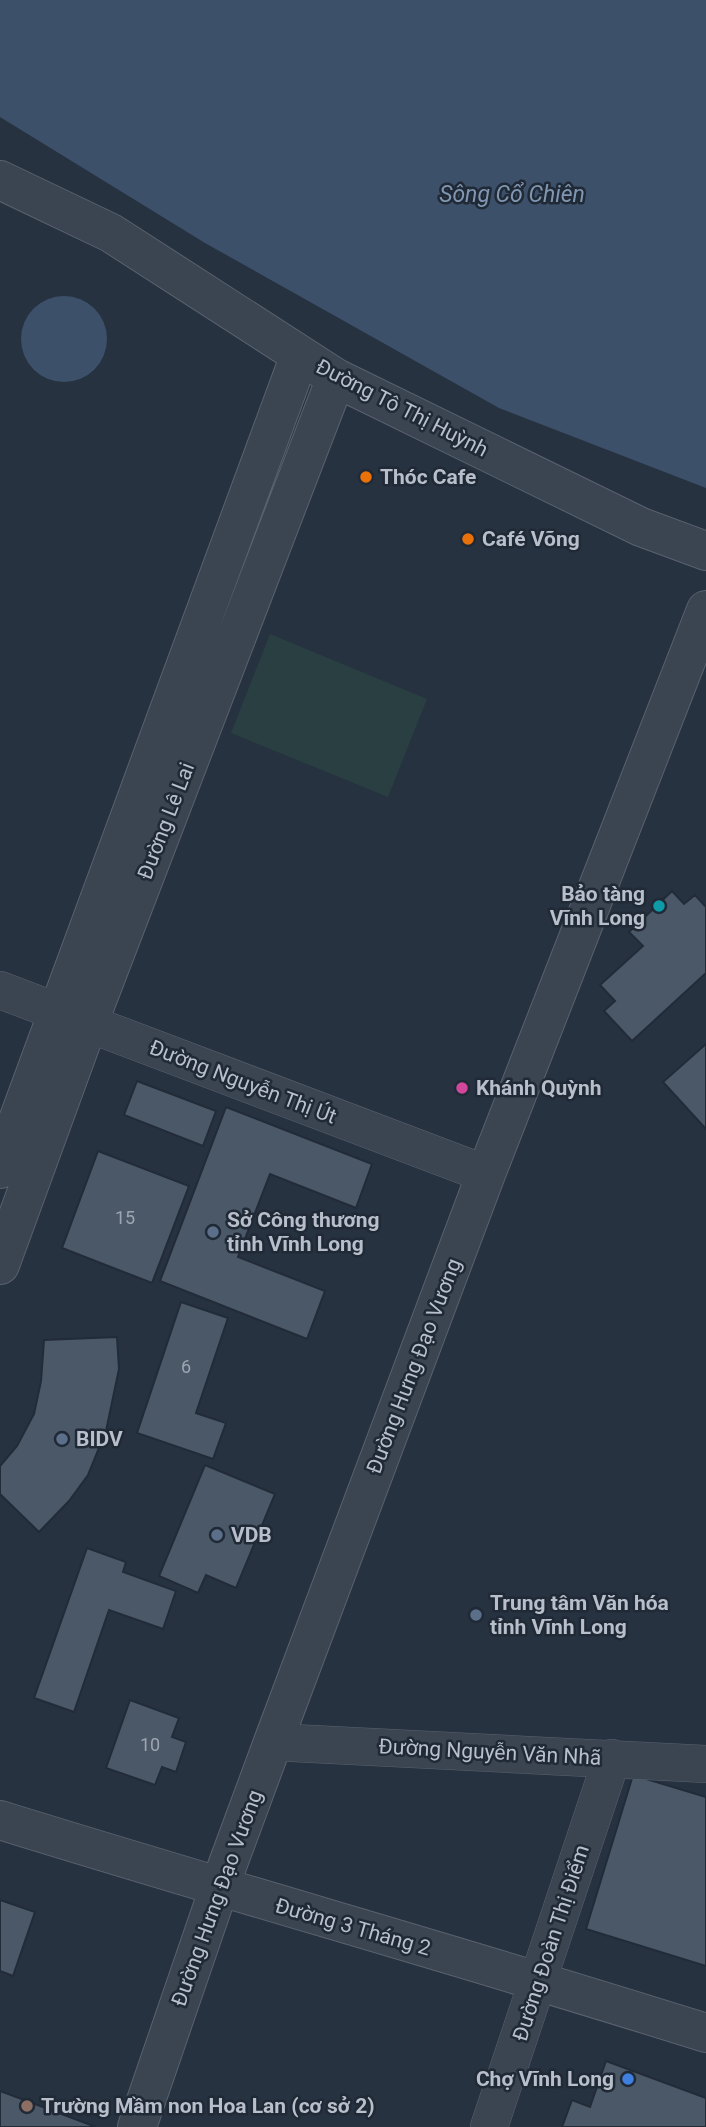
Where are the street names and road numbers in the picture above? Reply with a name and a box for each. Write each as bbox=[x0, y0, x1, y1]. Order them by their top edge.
street label: Đường Tô Thị Huỳnh bbox=[312, 354, 492, 462]
street label: Đường Lê Lai bbox=[133, 759, 199, 883]
street label: Đường Nguyễn Thị Út bbox=[146, 1035, 340, 1129]
street label: Đường Hưng Đạo Vương bbox=[362, 1255, 466, 1477]
street label: Đường Nguyễn Văn Nhã bbox=[378, 1734, 602, 1770]
street label: Đường Hưng Đạo Vương bbox=[167, 1787, 267, 2009]
street label: Đường Đoàn Thị Điểm bbox=[508, 1842, 594, 2044]
street label: Đường 3 Tháng 2 bbox=[273, 1893, 433, 1961]

